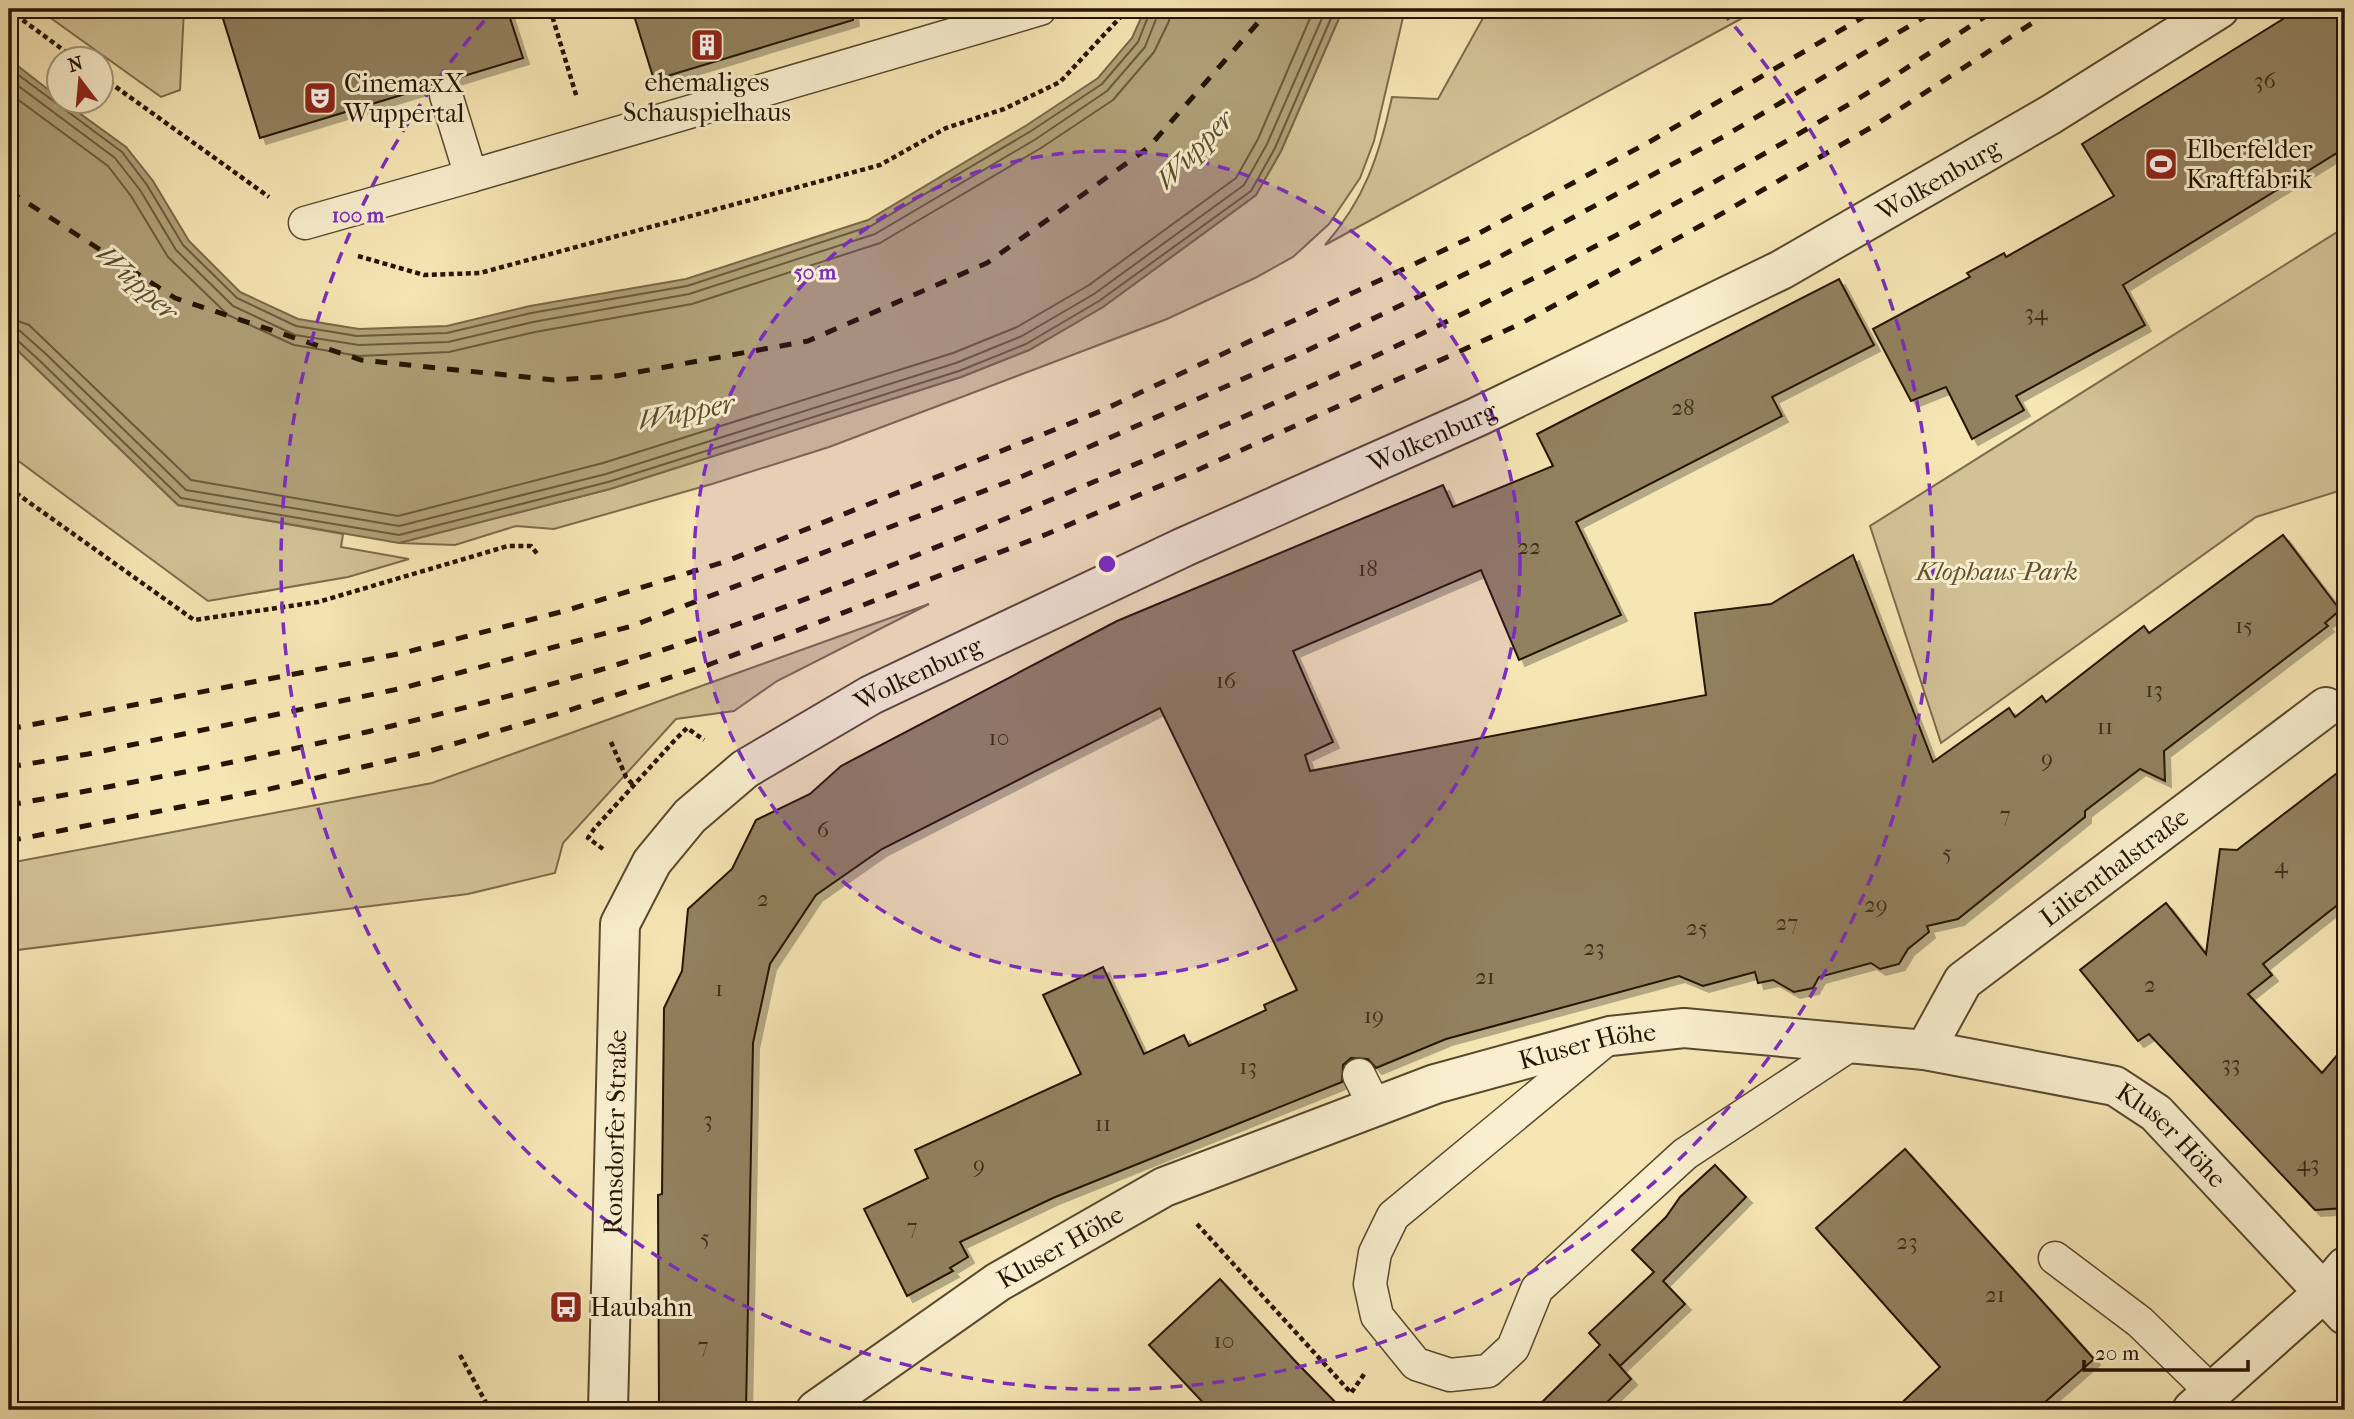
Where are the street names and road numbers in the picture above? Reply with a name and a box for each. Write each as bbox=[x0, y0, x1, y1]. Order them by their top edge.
street label: Wolkenburg bbox=[1870, 131, 2007, 228]
street label: Wolkenburg bbox=[1362, 394, 1503, 480]
street label: Wolkenburg bbox=[848, 629, 988, 718]
street label: Lilienthalstraße bbox=[2034, 801, 2195, 933]
street label: Kluser Höhe bbox=[1515, 1016, 1658, 1076]
street label: Ronsdorfer Straße bbox=[597, 1029, 633, 1235]
street label: Kluser Höhe bbox=[2110, 1076, 2233, 1194]
street label: Kluser Höhe bbox=[992, 1199, 1129, 1295]

